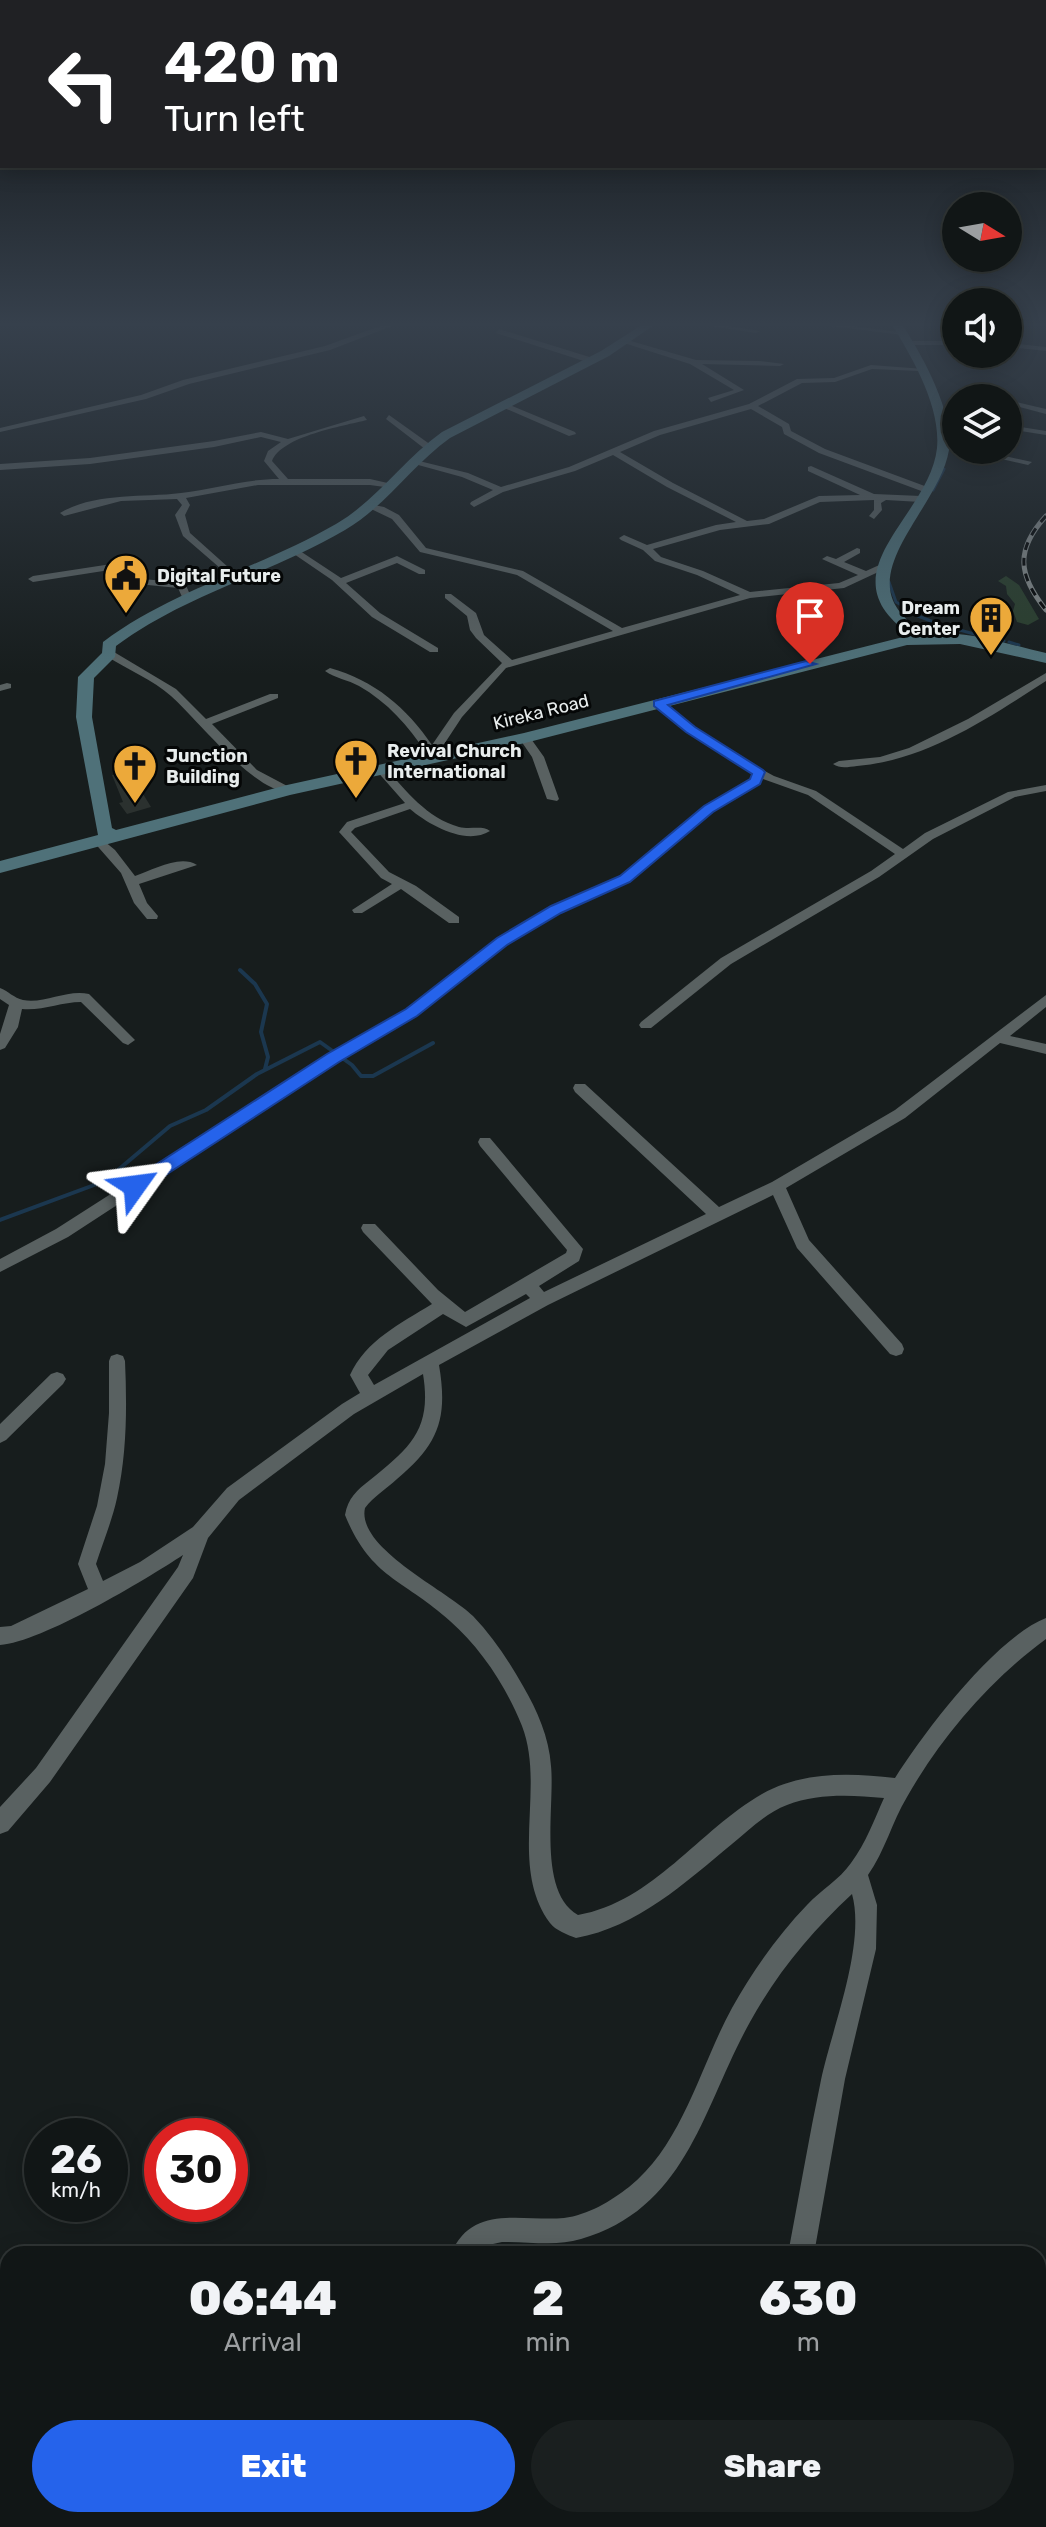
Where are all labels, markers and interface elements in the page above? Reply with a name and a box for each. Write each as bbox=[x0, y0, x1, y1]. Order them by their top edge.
text: 420 m bbox=[164, 30, 340, 96]
icon: left bbox=[32, 32, 136, 136]
text: Turn left bbox=[164, 97, 305, 140]
north arrow bbox=[942, 192, 1022, 272]
map controls bbox=[942, 192, 1022, 464]
button: sound bbox=[942, 288, 1022, 368]
button: layers bbox=[942, 384, 1022, 464]
public building icon: Digital Future bbox=[102, 552, 150, 615]
place label: Digital Future bbox=[157, 565, 281, 587]
pin bbox=[776, 582, 844, 664]
icon: arrive bbox=[788, 594, 832, 638]
building icon: Dream Center bbox=[967, 594, 1015, 657]
place label: Dream Center bbox=[898, 597, 960, 640]
street label: Kireka Road bbox=[491, 689, 591, 735]
church icon: Revival Church International bbox=[332, 737, 380, 800]
place label: Revival Church International bbox=[387, 740, 522, 783]
church icon: Junction Building bbox=[111, 742, 159, 805]
place label: Junction Building bbox=[166, 745, 248, 788]
position arrow bbox=[93, 1144, 177, 1228]
speed limit sign: 30 bbox=[144, 2118, 248, 2222]
text: 26 bbox=[50, 2136, 102, 2183]
text: km/h bbox=[51, 2178, 101, 2202]
text: 06:44 bbox=[188, 2270, 337, 2327]
text: 2 bbox=[532, 2270, 564, 2327]
text: 630 bbox=[759, 2270, 858, 2327]
text: Arrival bbox=[224, 2327, 302, 2358]
text: min bbox=[525, 2327, 571, 2358]
text: m bbox=[797, 2327, 820, 2358]
button: Exit bbox=[32, 2420, 515, 2512]
button: Share bbox=[531, 2420, 1014, 2512]

